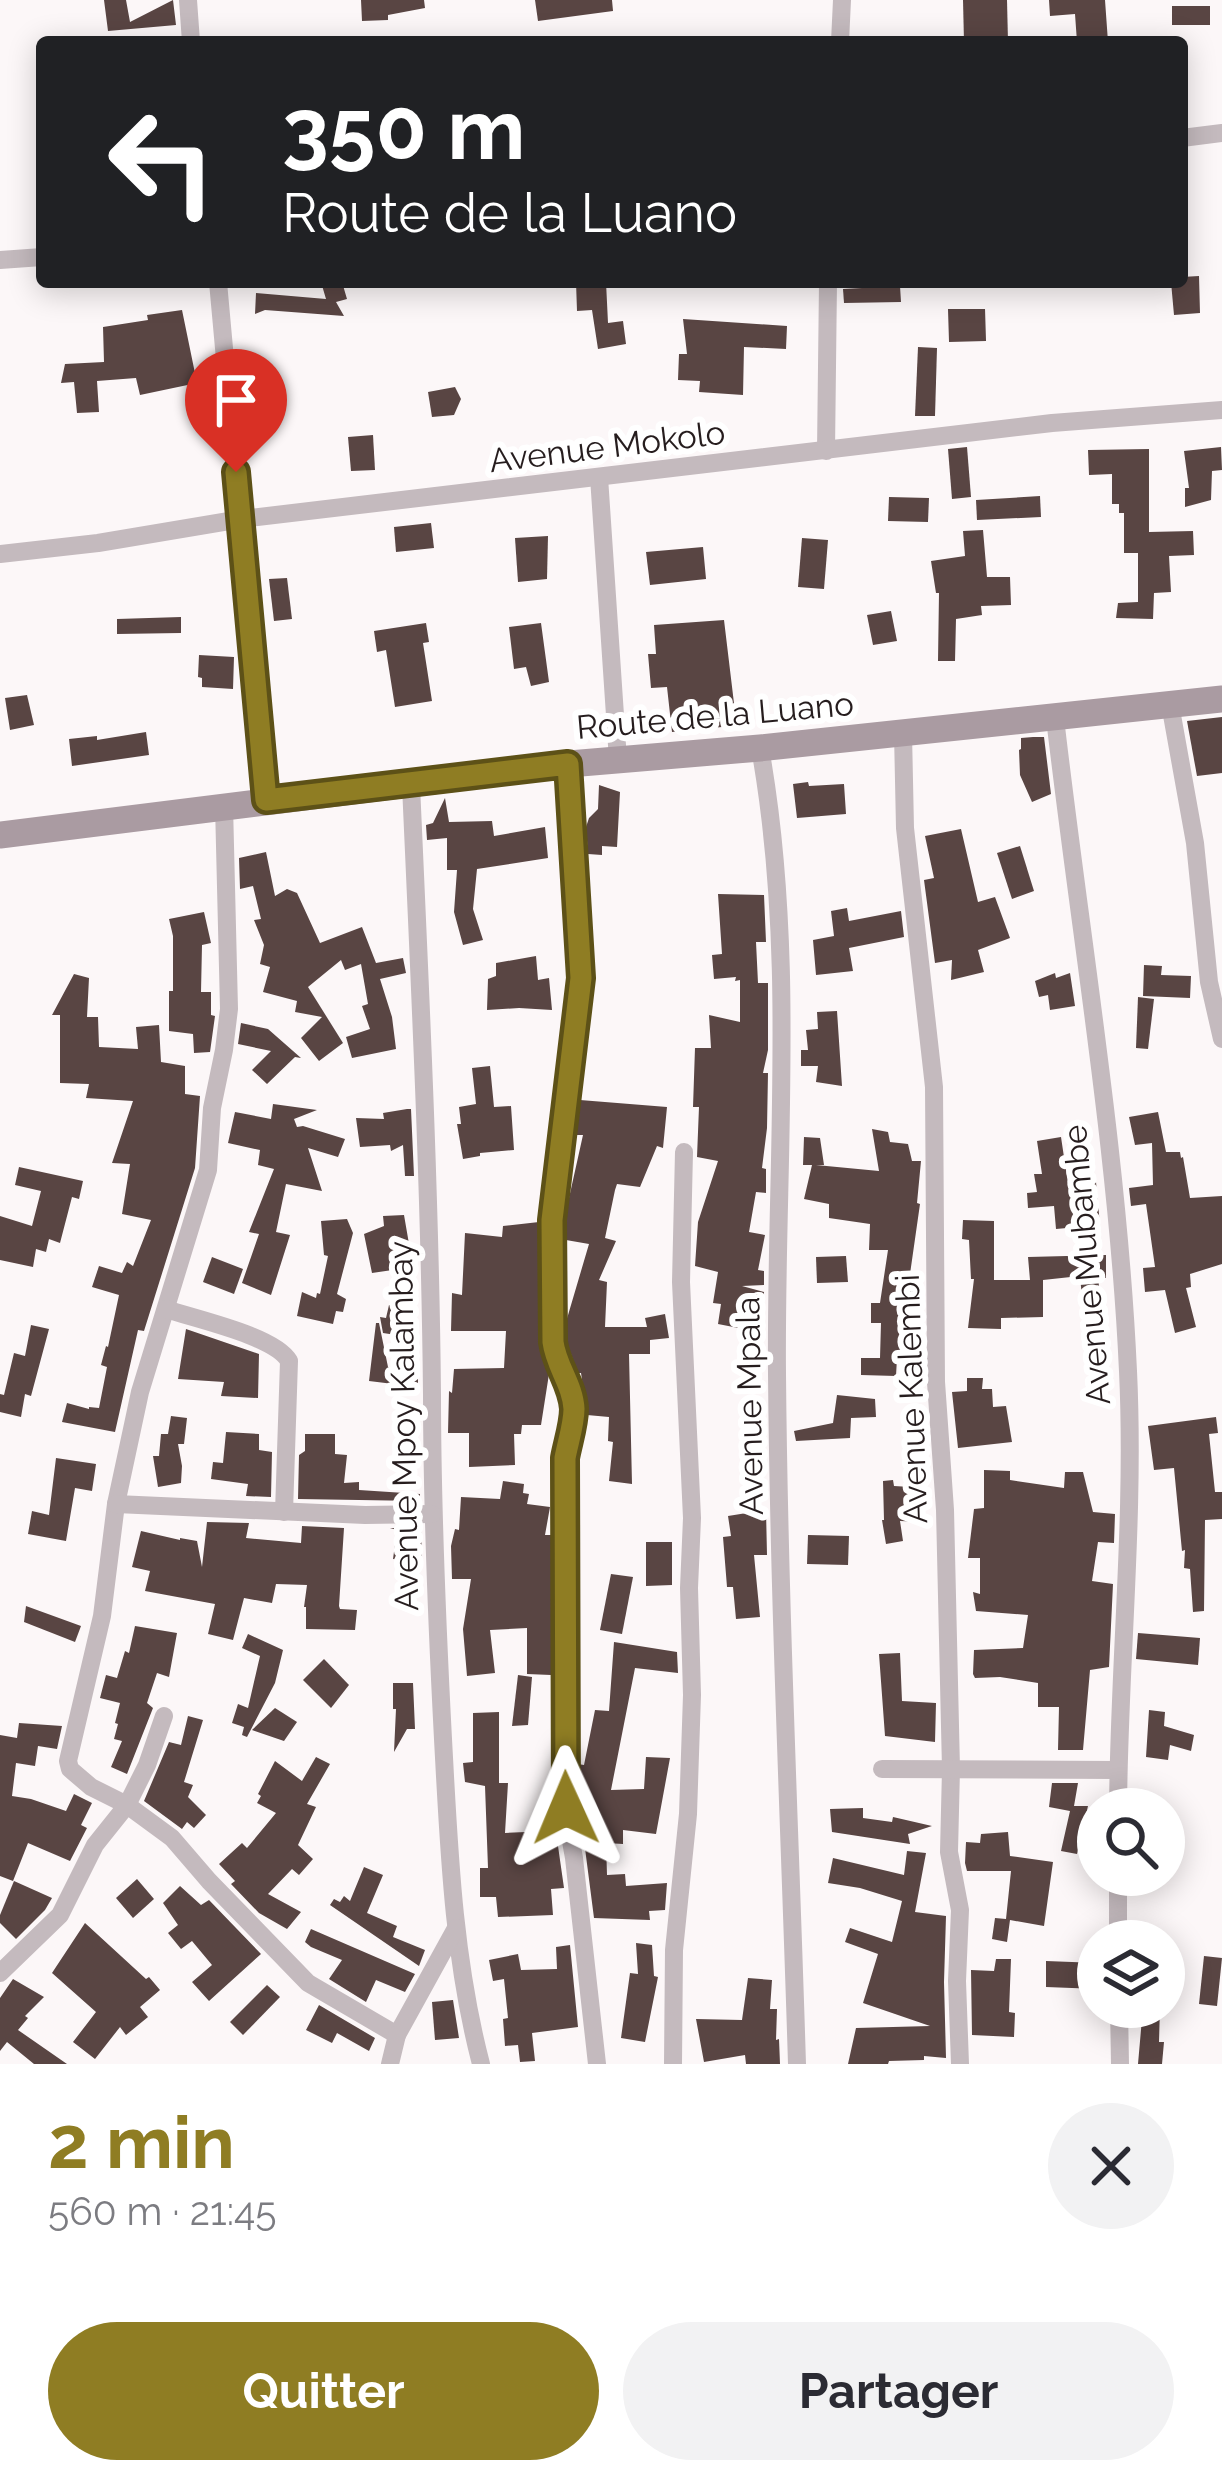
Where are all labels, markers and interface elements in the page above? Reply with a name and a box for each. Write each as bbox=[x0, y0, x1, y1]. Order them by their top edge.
text: 350 m bbox=[282, 80, 525, 179]
icon: left bbox=[84, 84, 240, 240]
text: Route de la Luano bbox=[282, 181, 737, 245]
pin bbox=[185, 349, 287, 472]
icon: arrive bbox=[203, 367, 269, 433]
street label: Avenue Mokolo bbox=[487, 413, 727, 480]
street label: Route de la Luano bbox=[575, 684, 855, 747]
street label: Avenue Mubambe bbox=[1055, 1123, 1118, 1407]
street label: Avenue Mpoy Kalambay bbox=[381, 1240, 426, 1611]
street label: Avenue Kalembi bbox=[888, 1274, 935, 1524]
street label: Avenue Mpala bbox=[728, 1296, 771, 1516]
position arrow bbox=[503, 1745, 629, 1871]
map controls bbox=[1077, 1788, 1185, 2028]
button: search bbox=[1077, 1788, 1185, 1896]
button: layers bbox=[1077, 1920, 1185, 2028]
text: 2 min bbox=[48, 2100, 235, 2185]
button: close bbox=[1048, 2103, 1174, 2229]
text: 560 m · 21:45 bbox=[48, 2188, 277, 2234]
button: Quitter bbox=[48, 2322, 599, 2460]
button: Partager bbox=[623, 2322, 1174, 2460]

